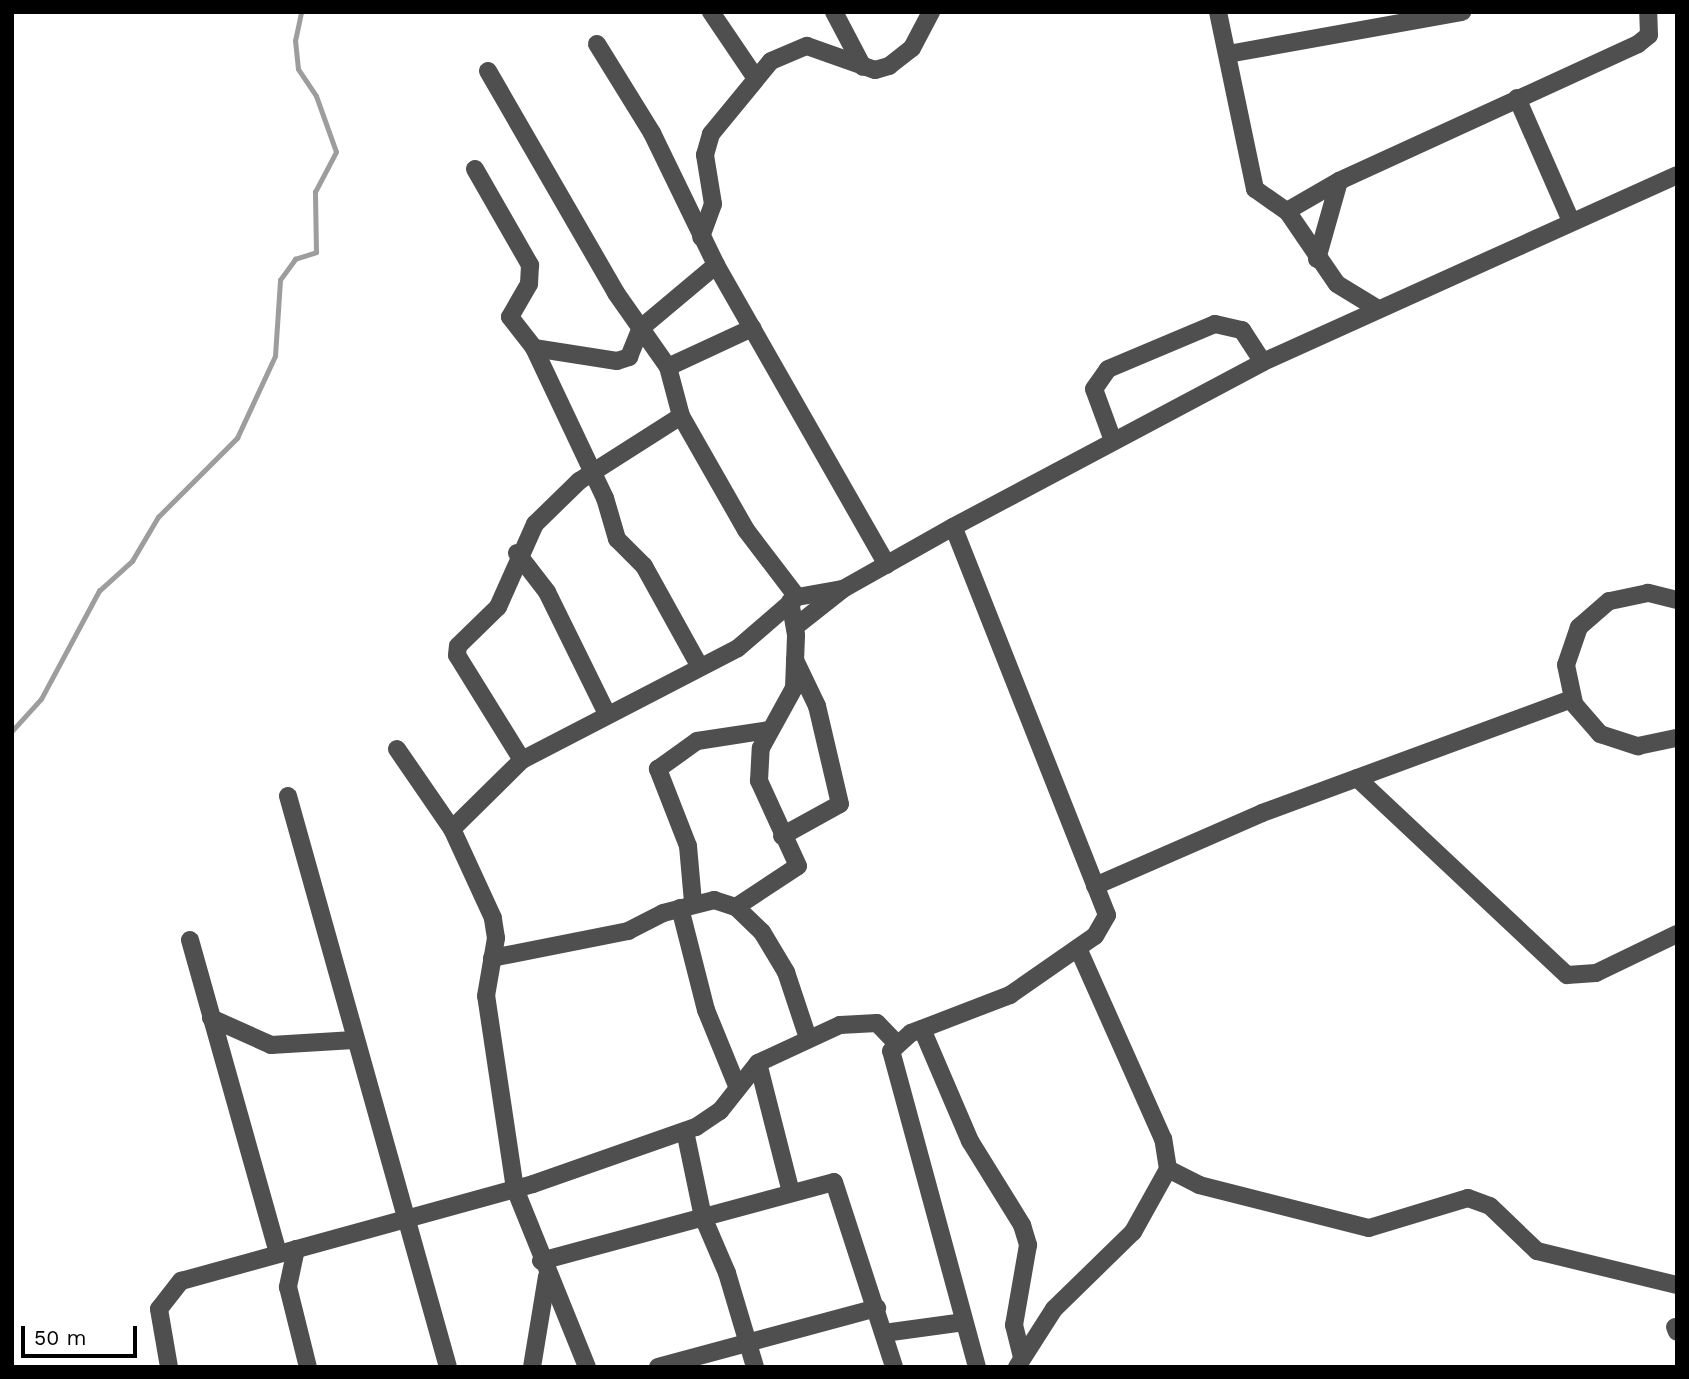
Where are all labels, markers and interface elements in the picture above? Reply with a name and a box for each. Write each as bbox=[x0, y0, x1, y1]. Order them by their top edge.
scale bar bbox=[24, 1312, 140, 1356]
text: 50 m bbox=[34, 1325, 86, 1350]

